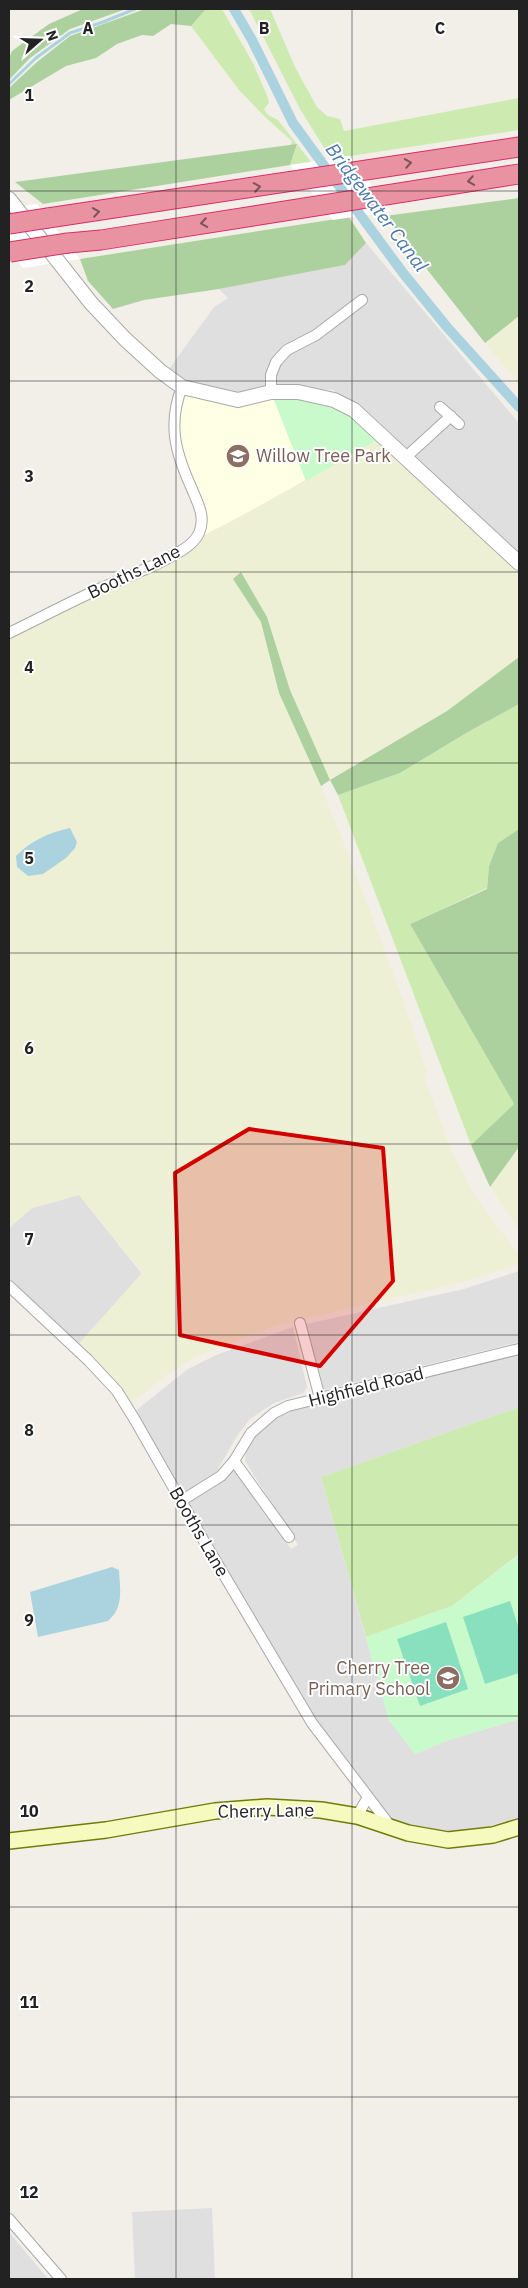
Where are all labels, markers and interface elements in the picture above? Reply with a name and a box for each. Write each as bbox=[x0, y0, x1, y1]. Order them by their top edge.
north arrow bbox=[15, 15, 65, 65]
text: A bbox=[83, 18, 94, 38]
text: B bbox=[259, 18, 270, 38]
text: C bbox=[435, 18, 445, 38]
text: N bbox=[42, 28, 62, 43]
text: 1 bbox=[24, 85, 34, 105]
water label: Bridgewater Canal bbox=[321, 138, 433, 276]
one-way arrow bbox=[404, 159, 413, 169]
one-way arrow bbox=[467, 175, 475, 186]
one-way arrow bbox=[253, 182, 261, 192]
one-way arrow bbox=[92, 207, 101, 217]
one-way arrow bbox=[199, 218, 208, 228]
text: 2 bbox=[24, 276, 34, 296]
school or university icon: Willow Tree Park bbox=[225, 443, 251, 469]
place label: Willow Tree Park bbox=[256, 444, 391, 467]
text: 3 bbox=[24, 466, 34, 486]
street label: Booths Lane bbox=[84, 539, 184, 604]
text: 4 bbox=[24, 657, 34, 677]
text: 5 bbox=[24, 848, 34, 868]
text: 6 bbox=[24, 1038, 34, 1058]
text: 7 bbox=[24, 1229, 34, 1249]
street label: Highfield Road bbox=[306, 1361, 426, 1412]
text: 8 bbox=[24, 1420, 34, 1440]
street label: Booths Lane bbox=[164, 1483, 234, 1581]
text: 9 bbox=[24, 1610, 34, 1630]
place label: Cherry Tree Primary School bbox=[308, 1656, 430, 1700]
school or university icon: Cherry Tree Primary School bbox=[435, 1665, 461, 1691]
street label: Cherry Lane bbox=[217, 1798, 315, 1823]
text: 10 bbox=[19, 1801, 39, 1821]
text: 11 bbox=[19, 1992, 39, 2012]
text: 12 bbox=[19, 2182, 39, 2202]

